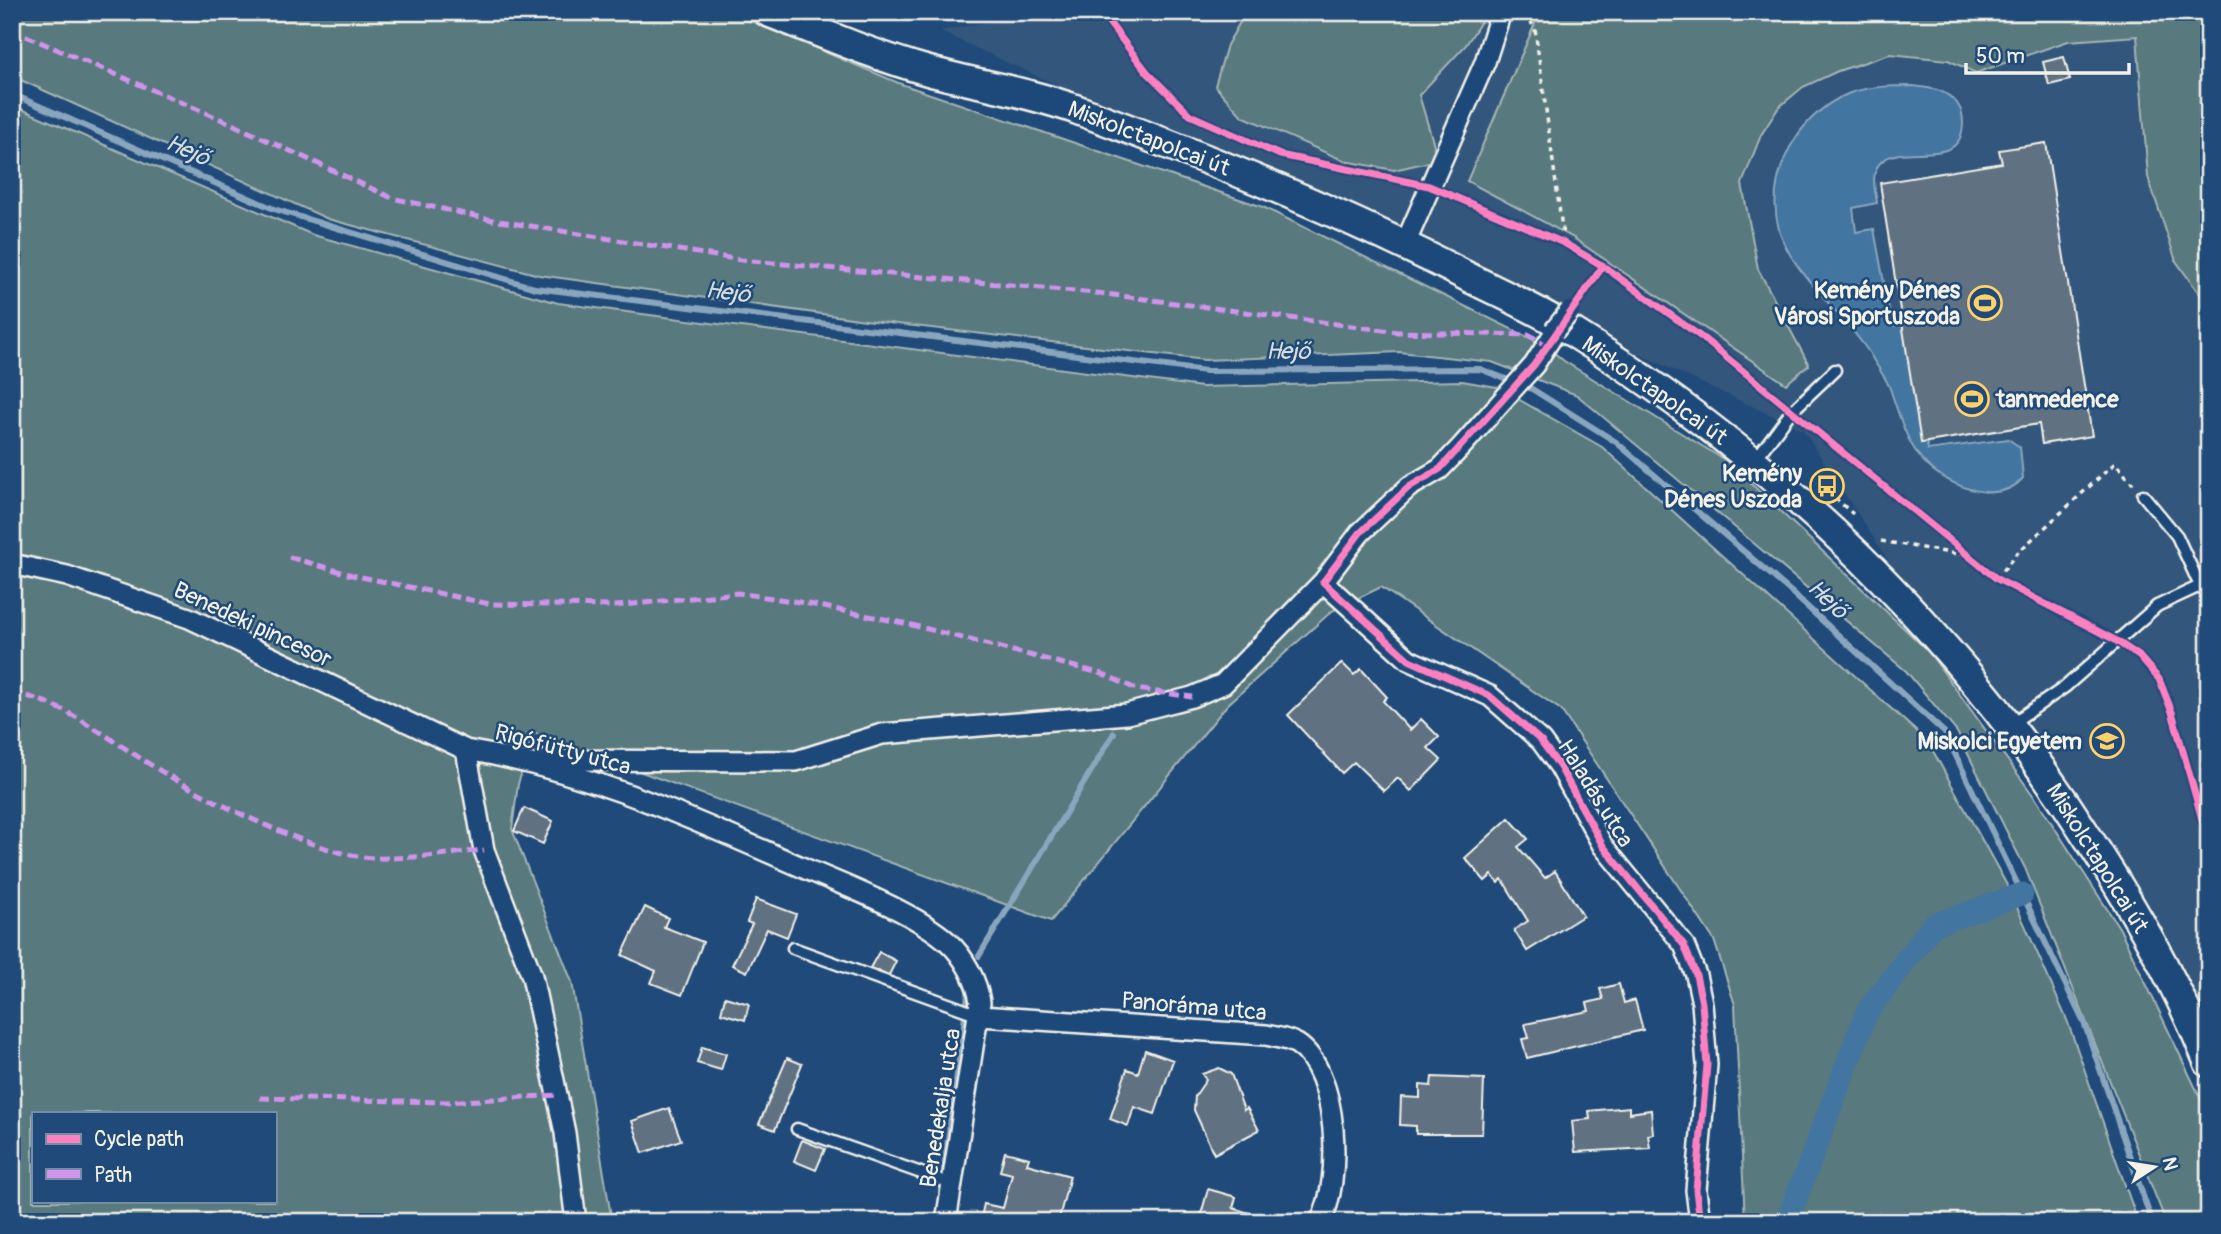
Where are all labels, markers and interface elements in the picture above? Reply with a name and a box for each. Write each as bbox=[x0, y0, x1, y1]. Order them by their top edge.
scale bar bbox=[1966, 32, 2128, 76]
text: 50 m bbox=[1976, 43, 2025, 70]
street label: Miskolctapolcai út bbox=[1064, 94, 1235, 183]
water label: Hejő bbox=[161, 128, 216, 174]
water label: Hejő bbox=[704, 275, 754, 310]
place label: Kemény Dénes Városi Sportuszoda bbox=[1774, 276, 1961, 331]
sports icon: Kemény Dénes Városi Sportuszoda bbox=[1966, 284, 2004, 322]
street label: Miskolctapolcai út bbox=[1576, 329, 1734, 452]
water label: Hejő bbox=[1266, 337, 1312, 366]
sports icon: tanmedence bbox=[1953, 380, 1991, 418]
place label: tanmedence bbox=[1995, 385, 2119, 414]
place label: Kemény Dénes Uszoda bbox=[1664, 459, 1802, 514]
bus stop icon: Kemény Dénes Uszoda bbox=[1808, 467, 1846, 505]
water label: Hejő bbox=[1801, 574, 1855, 626]
street label: Benedeki pincesor bbox=[169, 575, 337, 674]
street label: Rigófütty utca bbox=[492, 717, 634, 782]
school or university icon: Miskolci Egyetem bbox=[2088, 722, 2126, 760]
place label: Miskolci Egyetem bbox=[1918, 727, 2082, 756]
street label: Haladás utca bbox=[1551, 734, 1640, 853]
street label: Miskolctapolcai út bbox=[2040, 778, 2156, 939]
street label: Panoráma utca bbox=[1120, 986, 1268, 1027]
street label: Benedekalja utca bbox=[914, 1026, 967, 1190]
legend bbox=[32, 1112, 276, 1202]
text: Cycle path bbox=[94, 1126, 184, 1153]
north arrow bbox=[2120, 1132, 2190, 1202]
text: N bbox=[2157, 1155, 2183, 1173]
text: Path bbox=[94, 1162, 132, 1189]

